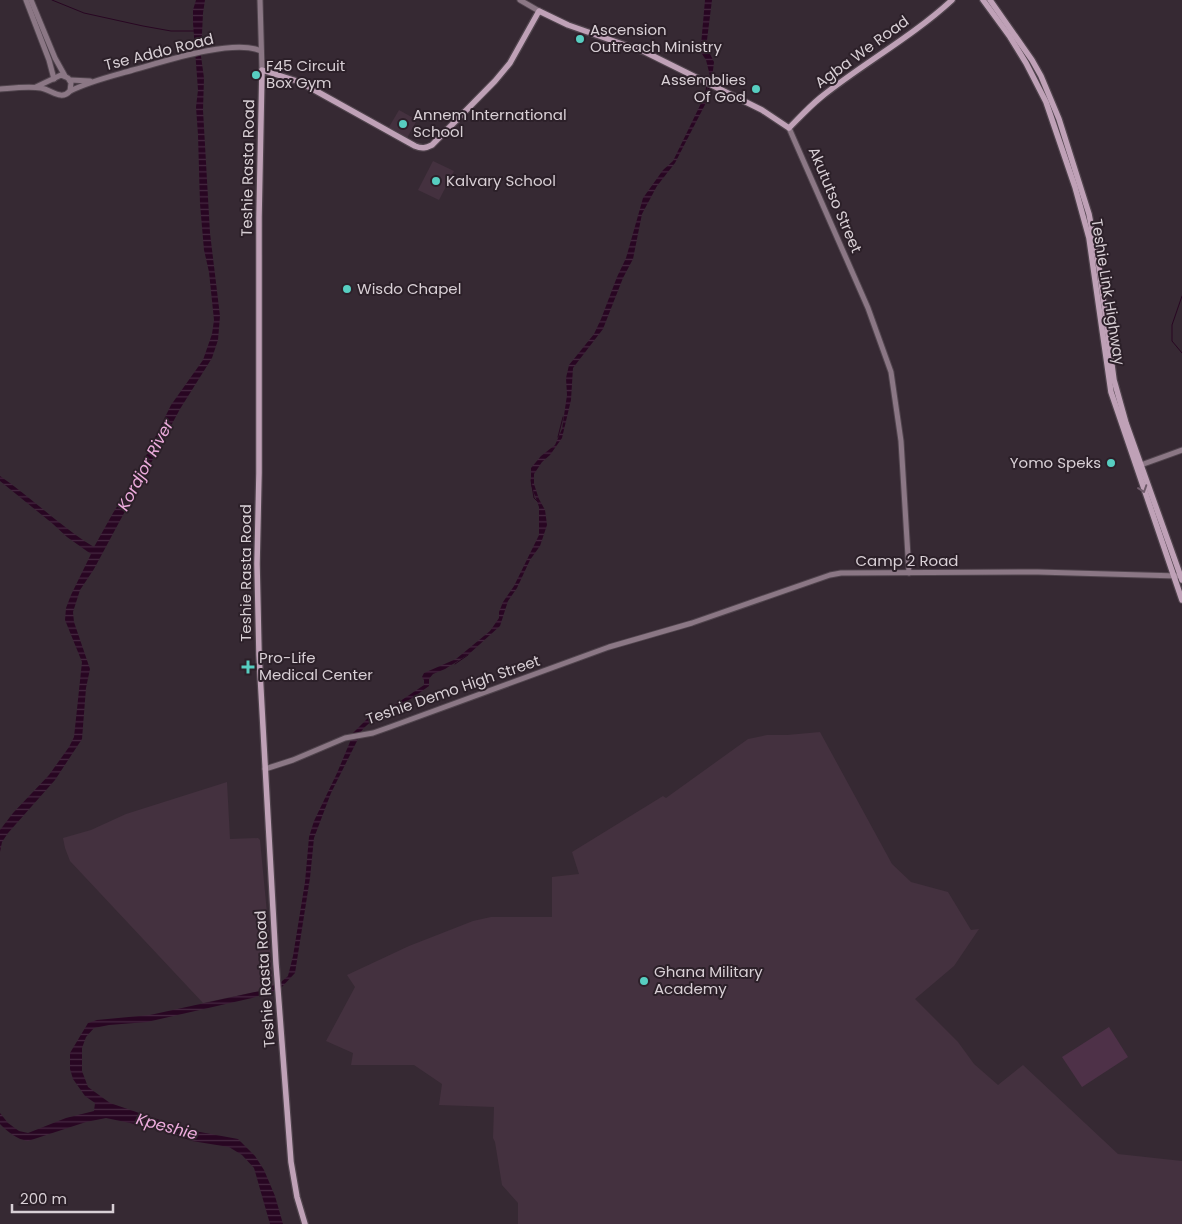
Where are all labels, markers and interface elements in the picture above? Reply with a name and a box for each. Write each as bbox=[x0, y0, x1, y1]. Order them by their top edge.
street label: Agba We Road bbox=[810, 10, 913, 93]
place label: Ascension Outreach Ministry bbox=[590, 19, 722, 57]
street label: Tse Addo Road bbox=[102, 28, 216, 75]
marker: Ascension Outreach Ministry bbox=[574, 33, 586, 45]
place label: F45 Circuit Box Gym bbox=[266, 55, 345, 93]
marker: F45 Circuit Box Gym bbox=[250, 69, 262, 81]
place label: Assemblies Of God bbox=[661, 69, 746, 107]
marker: Assemblies Of God bbox=[750, 83, 762, 95]
street label: Teshie Rasta Road bbox=[236, 99, 259, 237]
place label: Annem International School bbox=[413, 104, 567, 142]
marker: Annem International School bbox=[397, 118, 409, 130]
street label: Akututso Street bbox=[804, 144, 867, 256]
place label: Kalvary School bbox=[446, 170, 556, 191]
marker: Kalvary School bbox=[430, 175, 442, 187]
street label: Teshie Link Highway bbox=[1087, 217, 1131, 367]
place label: Wisdo Chapel bbox=[357, 278, 461, 299]
marker: Wisdo Chapel bbox=[341, 283, 353, 295]
water label: Kordjor River bbox=[112, 415, 180, 515]
place label: Yomo Speks bbox=[1010, 452, 1101, 473]
marker: Yomo Speks bbox=[1105, 457, 1117, 469]
one-way arrow bbox=[1137, 485, 1147, 493]
street label: Teshie Rasta Road bbox=[235, 504, 256, 642]
street label: Camp 2 Road bbox=[856, 550, 958, 571]
place label: Pro-Life Medical Center bbox=[259, 647, 373, 685]
street label: Teshie Demo High Street bbox=[363, 650, 543, 729]
marker: Pro-Life Medical Center bbox=[241, 660, 255, 674]
street label: Teshie Rasta Road bbox=[249, 910, 280, 1048]
place label: Ghana Military Academy bbox=[654, 961, 763, 999]
marker: Ghana Military Academy bbox=[638, 975, 650, 987]
water label: Kpeshie bbox=[134, 1107, 200, 1146]
scale bar bbox=[12, 1182, 114, 1214]
text: 200 m bbox=[20, 1188, 67, 1209]

